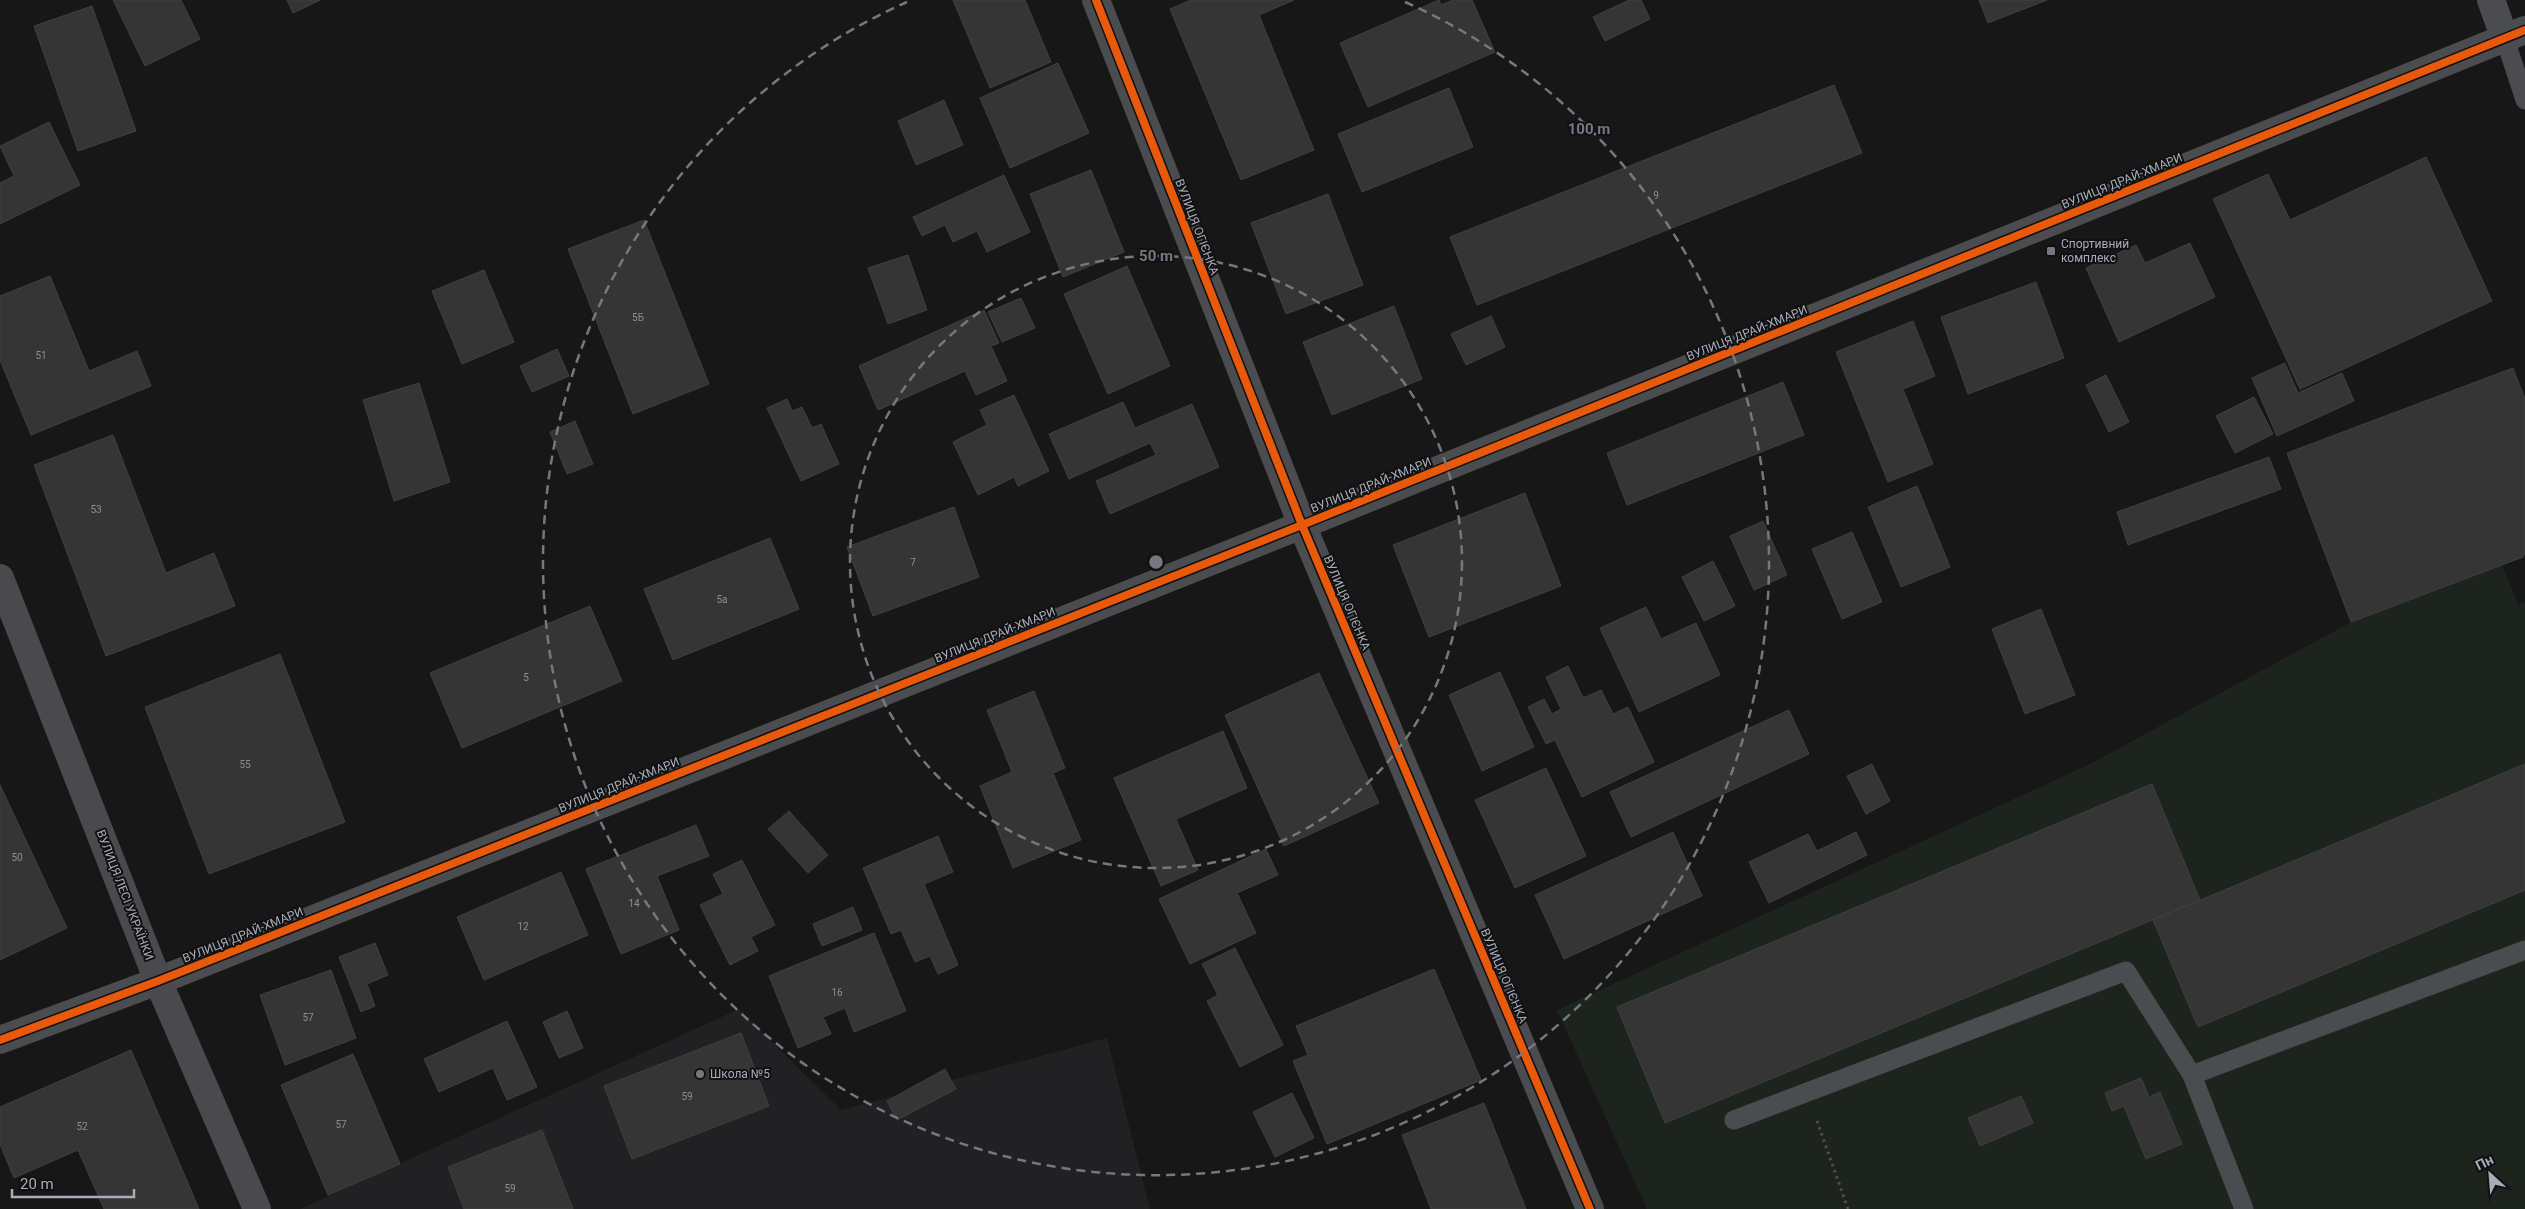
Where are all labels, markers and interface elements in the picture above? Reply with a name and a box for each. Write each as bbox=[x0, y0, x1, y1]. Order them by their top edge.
text: 100 m bbox=[1568, 120, 1610, 138]
street label: ВУЛИЦЯ ДРАЙ-ХМАРИ bbox=[2059, 149, 2184, 212]
street label: ВУЛИЦЯ ОГІЄНКА bbox=[1172, 177, 1222, 277]
house number: 9 bbox=[1653, 190, 1659, 201]
place label: Спортивний комплекс bbox=[2061, 237, 2129, 265]
marker: Спортивний комплекс bbox=[2045, 245, 2057, 257]
text: 50 m bbox=[1139, 247, 1173, 265]
street label: ВУЛИЦЯ ДРАЙ-ХМАРИ bbox=[1684, 301, 1809, 364]
house number: 5Б bbox=[632, 312, 644, 323]
house number: 51 bbox=[35, 350, 47, 361]
street label: ВУЛИЦЯ ДРАЙ-ХМАРИ bbox=[1308, 453, 1433, 516]
house number: 53 bbox=[90, 504, 102, 515]
centre of rings bbox=[1147, 553, 1165, 571]
street label: ВУЛИЦЯ ОГІЄНКА bbox=[1321, 554, 1373, 653]
house number: 7 bbox=[910, 557, 916, 568]
house number: 5а bbox=[716, 594, 728, 605]
street label: ВУЛИЦЯ ДРАЙ-ХМАРИ bbox=[932, 603, 1057, 666]
house number: 5 bbox=[523, 672, 529, 683]
street label: ВУЛИЦЯ ДРАЙ-ХМАРИ bbox=[556, 753, 681, 816]
house number: 55 bbox=[239, 759, 251, 770]
street label: ВУЛИЦЯ ЛЕСІ УКРАЇНКИ bbox=[94, 828, 157, 962]
house number: 50 bbox=[11, 852, 23, 863]
house number: 14 bbox=[628, 898, 640, 909]
street label: ВУЛИЦЯ ДРАЙ-ХМАРИ bbox=[180, 903, 305, 966]
house number: 12 bbox=[517, 921, 529, 932]
street label: ВУЛИЦЯ ОГІЄНКА bbox=[1478, 927, 1530, 1026]
house number: 16 bbox=[831, 987, 843, 998]
house number: 57 bbox=[302, 1012, 314, 1023]
place label: Школа №5 bbox=[710, 1067, 770, 1081]
marker: Школа №5 bbox=[694, 1068, 706, 1080]
house number: 59 bbox=[681, 1091, 693, 1102]
house number: 57 bbox=[335, 1119, 347, 1130]
house number: 52 bbox=[76, 1121, 88, 1132]
north arrow bbox=[2465, 1149, 2515, 1199]
text: Пн bbox=[2473, 1151, 2496, 1173]
scale bar bbox=[12, 1166, 135, 1198]
text: 20 m bbox=[20, 1175, 54, 1193]
house number: 59 bbox=[504, 1183, 516, 1194]

